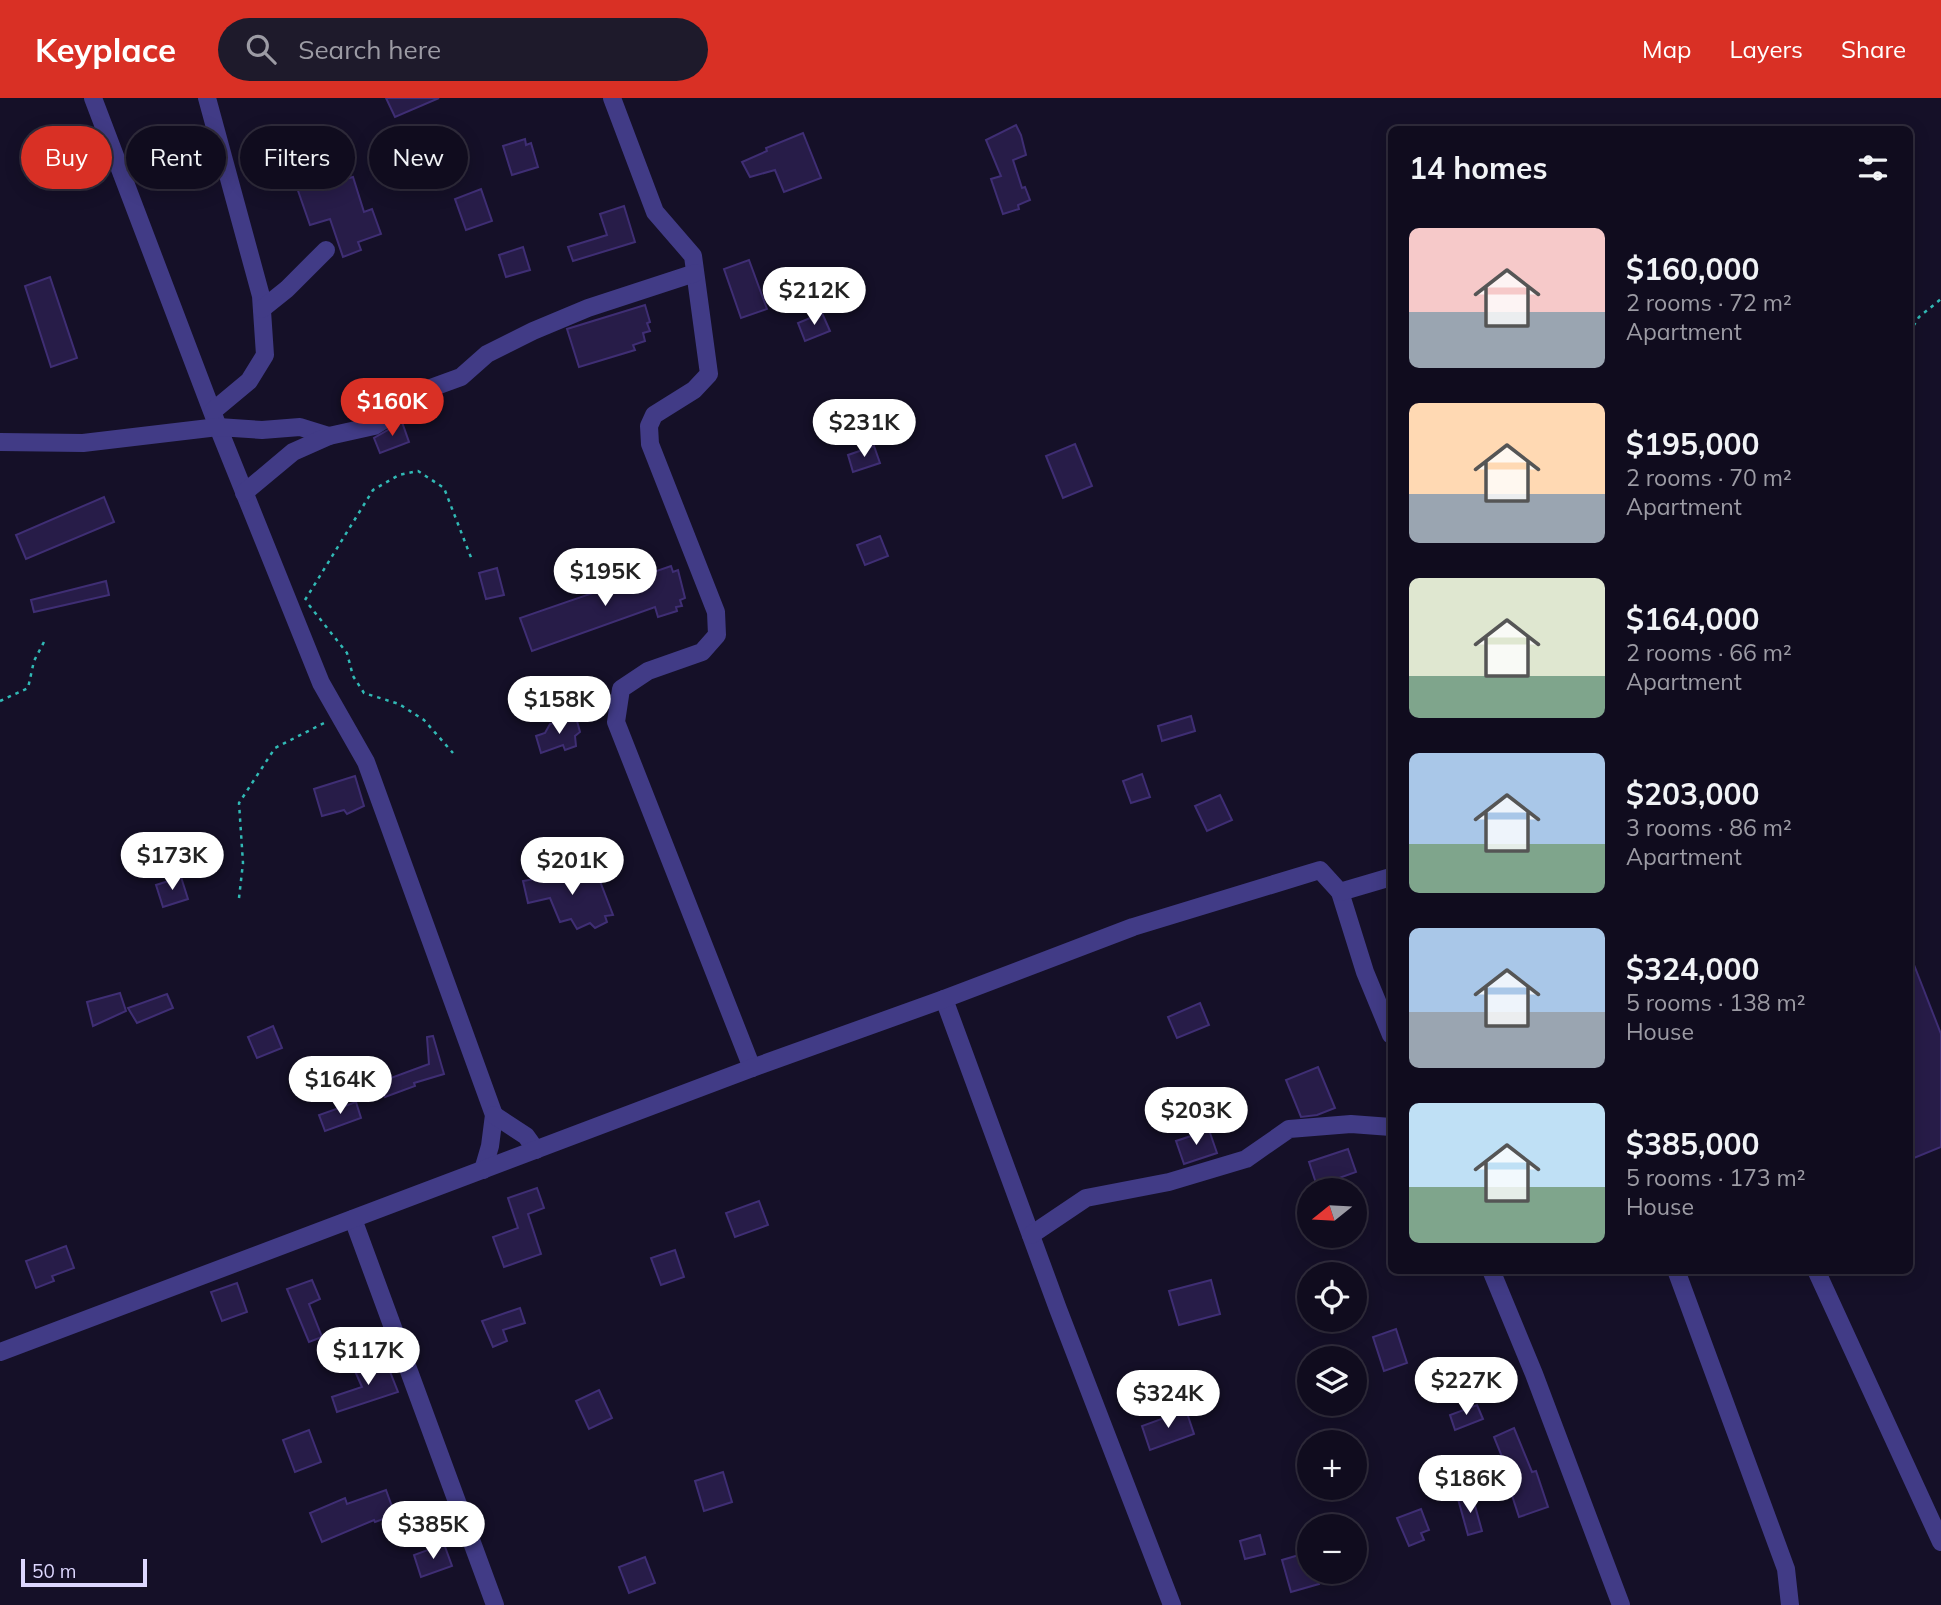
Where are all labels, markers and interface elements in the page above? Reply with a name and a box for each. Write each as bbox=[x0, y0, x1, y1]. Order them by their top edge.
search box bbox=[218, 18, 708, 81]
text: Keyplace bbox=[35, 29, 176, 70]
icon: search bbox=[242, 30, 280, 68]
text: Search here bbox=[298, 33, 441, 66]
text: Map bbox=[1642, 34, 1691, 64]
text: Layers bbox=[1729, 34, 1803, 64]
text: Share bbox=[1841, 34, 1906, 64]
chip: Buy bbox=[21, 126, 112, 189]
chip: Rent bbox=[126, 126, 226, 189]
chip: Filters bbox=[240, 126, 355, 189]
chip: New bbox=[369, 126, 468, 189]
text: 14 homes bbox=[1409, 149, 1548, 187]
icon: filters bbox=[1854, 149, 1892, 187]
text: $160,000 bbox=[1626, 250, 1759, 288]
icon: home bbox=[1465, 256, 1549, 340]
pin: $212K bbox=[765, 268, 863, 327]
text: $212K bbox=[779, 275, 849, 304]
text: 2 rooms · 72 m² bbox=[1626, 288, 1792, 317]
text: Apartment bbox=[1626, 317, 1742, 346]
pin: $160K bbox=[343, 378, 441, 438]
text: $160K bbox=[357, 386, 427, 415]
pin: $231K bbox=[815, 400, 913, 459]
text: $231K bbox=[829, 407, 899, 436]
text: $195,000 bbox=[1626, 425, 1759, 463]
icon: home bbox=[1465, 431, 1549, 515]
text: 2 rooms · 70 m² bbox=[1626, 463, 1792, 492]
text: Apartment bbox=[1626, 492, 1742, 521]
pin: $195K bbox=[556, 548, 654, 608]
text: $195K bbox=[570, 556, 640, 585]
text: $164,000 bbox=[1626, 600, 1759, 638]
icon: home bbox=[1465, 606, 1549, 690]
text: 2 rooms · 66 m² bbox=[1626, 638, 1792, 667]
text: Apartment bbox=[1626, 667, 1742, 696]
pin: $158K bbox=[510, 676, 608, 736]
text: $158K bbox=[524, 684, 594, 713]
text: $203,000 bbox=[1626, 775, 1759, 813]
icon: home bbox=[1465, 781, 1549, 865]
text: 3 rooms · 86 m² bbox=[1626, 813, 1792, 842]
pin: $173K bbox=[123, 832, 221, 892]
pin: $201K bbox=[523, 838, 621, 897]
text: $173K bbox=[137, 840, 207, 869]
text: Apartment bbox=[1626, 842, 1742, 871]
text: $201K bbox=[537, 845, 607, 874]
text: $324,000 bbox=[1626, 950, 1759, 988]
icon: home bbox=[1465, 956, 1549, 1040]
text: 5 rooms · 138 m² bbox=[1626, 988, 1806, 1017]
text: House bbox=[1626, 1017, 1694, 1046]
pin: $164K bbox=[291, 1056, 389, 1116]
text: $164K bbox=[305, 1064, 375, 1093]
pin: $203K bbox=[1147, 1088, 1245, 1147]
text: $203K bbox=[1161, 1095, 1231, 1124]
text: $385,000 bbox=[1626, 1125, 1759, 1163]
icon: home bbox=[1465, 1131, 1549, 1215]
text: 5 rooms · 173 m² bbox=[1626, 1163, 1806, 1192]
north arrow bbox=[1297, 1178, 1367, 1248]
map controls bbox=[1297, 1178, 1367, 1584]
text: House bbox=[1626, 1192, 1694, 1221]
button: locate bbox=[1297, 1262, 1367, 1332]
pin: $117K bbox=[319, 1328, 417, 1387]
text: $117K bbox=[333, 1335, 403, 1364]
button: layers bbox=[1297, 1346, 1367, 1416]
pin: $227K bbox=[1417, 1358, 1515, 1417]
text: $227K bbox=[1431, 1365, 1501, 1394]
pin: $324K bbox=[1119, 1370, 1217, 1430]
text: $324K bbox=[1133, 1378, 1203, 1407]
button: + bbox=[1297, 1430, 1367, 1500]
pin: $186K bbox=[1421, 1456, 1519, 1515]
text: $186K bbox=[1435, 1463, 1505, 1492]
pin: $385K bbox=[384, 1502, 482, 1561]
text: $385K bbox=[398, 1509, 468, 1538]
button: − bbox=[1297, 1514, 1367, 1584]
scale bar bbox=[21, 1556, 147, 1588]
text: 50 m bbox=[32, 1559, 76, 1583]

